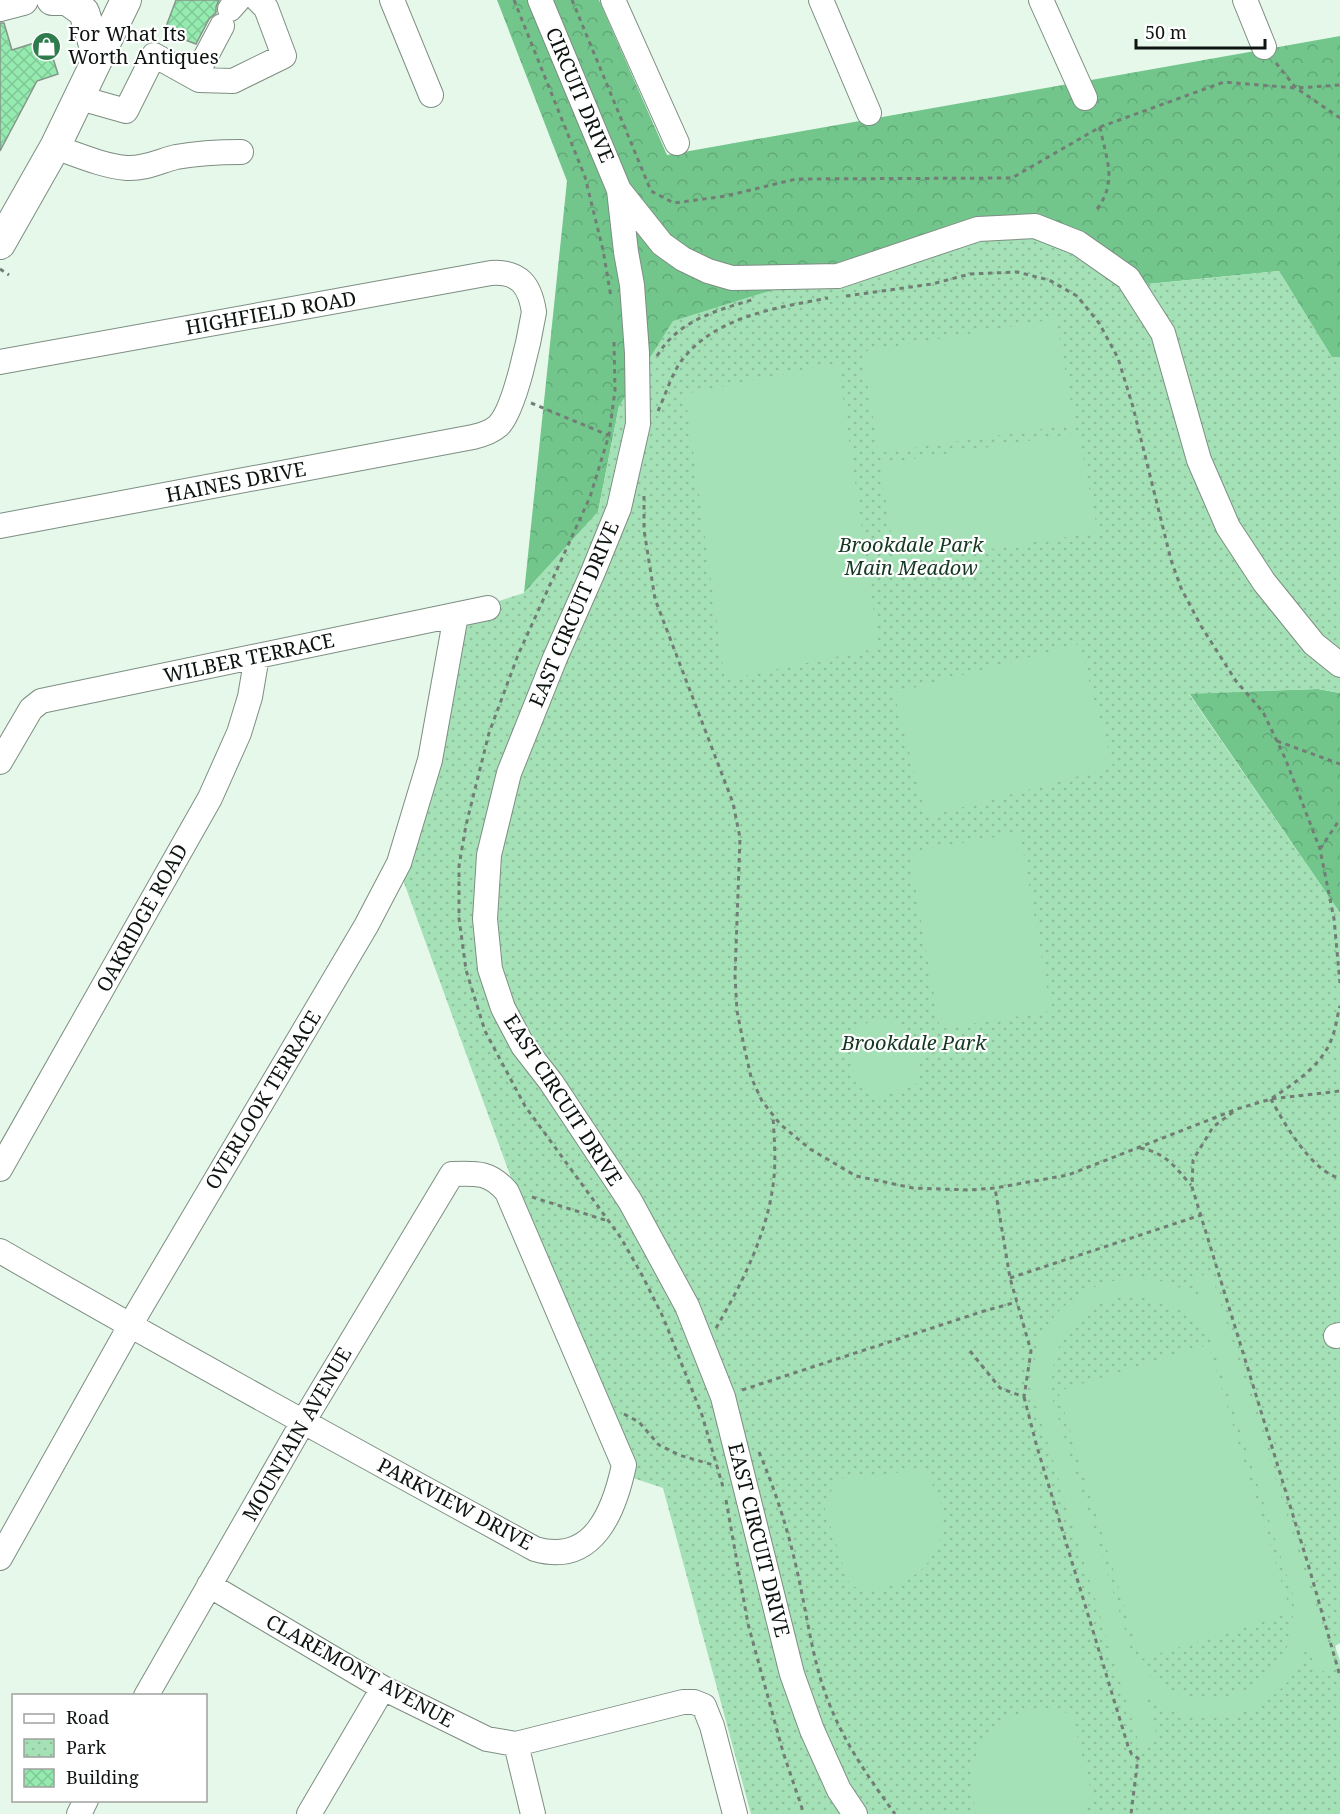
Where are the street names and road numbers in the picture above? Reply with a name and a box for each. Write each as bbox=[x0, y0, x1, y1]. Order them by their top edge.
street label: CIRCUIT DRIVE bbox=[540, 23, 621, 167]
street label: HIGHFIELD ROAD bbox=[183, 284, 358, 341]
street label: HAINES DRIVE bbox=[164, 455, 308, 508]
street label: EAST CIRCUIT DRIVE bbox=[522, 517, 625, 711]
street label: WILBER TERRACE bbox=[161, 626, 337, 689]
street label: OAKRIDGE ROAD bbox=[90, 839, 193, 997]
street label: OVERLOOK TERRACE bbox=[198, 1005, 327, 1194]
street label: EAST CIRCUIT DRIVE bbox=[498, 1009, 629, 1191]
street label: MOUNTAIN AVENUE bbox=[236, 1342, 357, 1526]
street label: EAST CIRCUIT DRIVE bbox=[722, 1440, 797, 1640]
street label: PARKVIEW DRIVE bbox=[373, 1451, 538, 1556]
street label: CLAREMONT AVENUE bbox=[261, 1608, 459, 1734]

